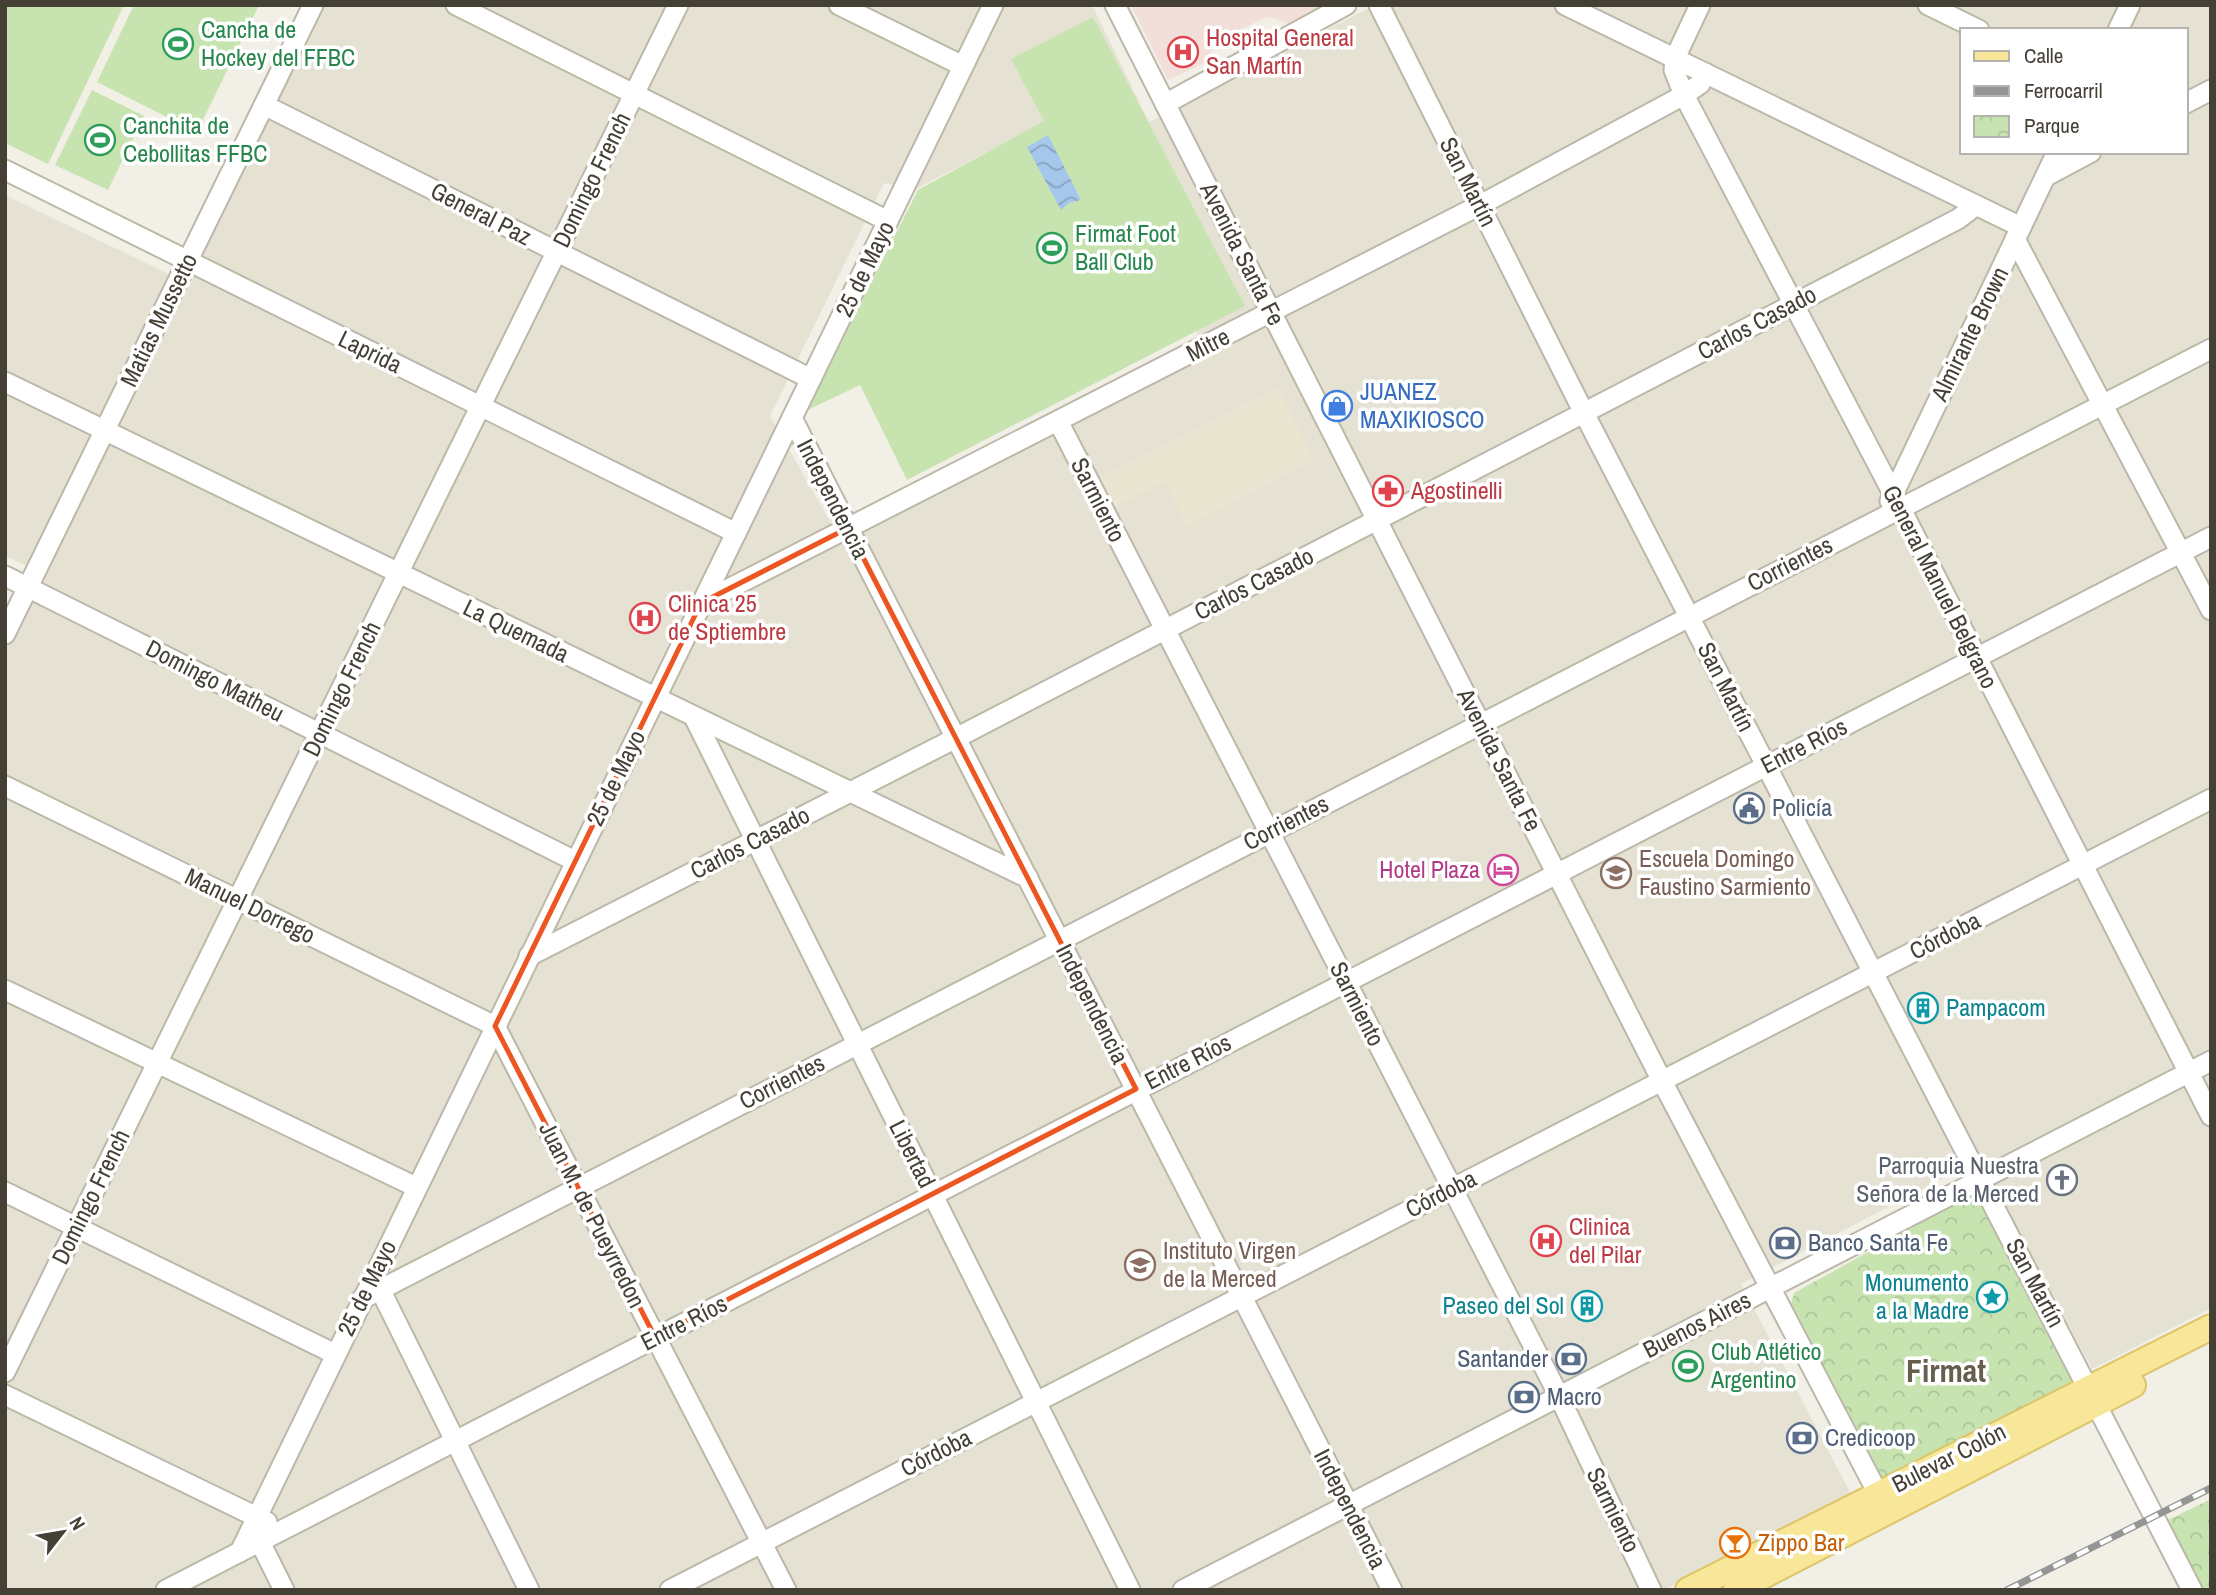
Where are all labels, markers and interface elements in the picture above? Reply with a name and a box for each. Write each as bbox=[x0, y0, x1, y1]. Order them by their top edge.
place label: Cancha de Hockey del FFBC bbox=[201, 13, 355, 73]
place label: Hospital General San Martín bbox=[1206, 21, 1354, 81]
sports icon: Cancha de Hockey del FFBC bbox=[161, 27, 195, 61]
legend bbox=[1960, 28, 2188, 154]
hospital icon: Hospital General San Martín bbox=[1166, 35, 1200, 69]
text: Calle bbox=[2024, 41, 2063, 70]
text: Ferrocarril bbox=[2024, 76, 2103, 105]
street label: Domingo French bbox=[545, 107, 638, 252]
place label: Canchita de Cebollitas FFBC bbox=[123, 109, 267, 169]
text: Parque bbox=[2024, 111, 2080, 140]
sports icon: Canchita de Cebollitas FFBC bbox=[83, 123, 117, 157]
street label: San Martín bbox=[1433, 131, 1505, 232]
street label: General Paz bbox=[425, 174, 538, 252]
street label: Avenida Santa Fe bbox=[1193, 176, 1293, 330]
street label: 25 de Mayo bbox=[827, 215, 901, 322]
place label: Firmat Foot Ball Club bbox=[1075, 217, 1176, 277]
sports icon: Firmat Foot Ball Club bbox=[1035, 231, 1069, 265]
street label: Matias Mussetto bbox=[112, 248, 204, 391]
street label: Almirante Brown bbox=[1922, 261, 2015, 407]
street label: Carlos Casado bbox=[1692, 277, 1822, 367]
street label: Mitre bbox=[1180, 320, 1235, 369]
street label: Laprida bbox=[333, 322, 407, 380]
place label: JUANEZ MAXIKIOSCO bbox=[1360, 375, 1485, 435]
shop icon: JUANEZ MAXIKIOSCO bbox=[1320, 389, 1354, 423]
street label: Independencia bbox=[790, 433, 878, 564]
street label: Sarmiento bbox=[1064, 452, 1134, 547]
pharmacy icon: Agostinelli bbox=[1371, 474, 1405, 508]
place label: Agostinelli bbox=[1410, 474, 1503, 506]
street label: General Manuel Belgrano bbox=[1876, 479, 2006, 694]
street label: Corrientes bbox=[1741, 528, 1838, 598]
street label: Carlos Casado bbox=[1188, 539, 1319, 627]
place label: Clinica 25 de Sptiembre bbox=[668, 587, 786, 647]
street label: La Quemada bbox=[458, 591, 575, 669]
hospital icon: Clinica 25 de Sptiembre bbox=[628, 601, 662, 635]
street label: Domingo French bbox=[295, 616, 388, 761]
street label: Domingo Matheu bbox=[141, 632, 290, 729]
street label: San Martín bbox=[1691, 636, 1763, 737]
street label: Avenida Santa Fe bbox=[1450, 682, 1550, 836]
street label: Entre Ríos bbox=[1755, 710, 1852, 780]
street label: 25 de Mayo bbox=[578, 724, 652, 831]
street label: Corrientes bbox=[1237, 787, 1334, 857]
public building icon: Policía bbox=[1732, 791, 1766, 825]
place label: Policía bbox=[1772, 791, 1832, 823]
street label: Carlos Casado bbox=[684, 798, 815, 886]
place label: Escuela Domingo Faustino Sarmiento bbox=[1639, 842, 1811, 902]
place label: Hotel Plaza bbox=[1379, 853, 1480, 885]
hotel icon: Hotel Plaza bbox=[1486, 853, 1520, 887]
school or university icon: Escuela Domingo Faustino Sarmiento bbox=[1599, 856, 1633, 890]
street label: Manuel Dorrego bbox=[180, 860, 321, 950]
street label: Córdoba bbox=[1904, 904, 1985, 966]
street label: Independencia bbox=[1049, 938, 1137, 1069]
street label: Sarmiento bbox=[1323, 956, 1393, 1051]
building icon: Pampacom bbox=[1906, 991, 1940, 1025]
place label: Pampacom bbox=[1946, 991, 2046, 1023]
street label: Entre Ríos bbox=[1139, 1026, 1236, 1096]
street label: Corrientes bbox=[733, 1046, 830, 1116]
street label: Libertad bbox=[882, 1114, 944, 1193]
street label: Juan M. de Pueyrredon bbox=[532, 1116, 654, 1313]
street label: Domingo French bbox=[44, 1124, 137, 1269]
place label: Parroquia Nuestra Señora de la Merced bbox=[1856, 1149, 2039, 1209]
street label: Córdoba bbox=[1400, 1162, 1481, 1224]
church icon: Parroquia Nuestra Señora de la Merced bbox=[2045, 1163, 2079, 1197]
place label: Clinica del Pilar bbox=[1569, 1210, 1642, 1270]
hospital icon: Clinica del Pilar bbox=[1529, 1224, 1563, 1258]
bank icon: Banco Santa Fe bbox=[1768, 1226, 1802, 1260]
place label: Banco Santa Fe bbox=[1808, 1226, 1948, 1258]
street label: San Martín bbox=[1999, 1233, 2073, 1333]
street label: 25 de Mayo bbox=[329, 1234, 403, 1341]
place label: Instituto Virgen de la Merced bbox=[1163, 1234, 1296, 1294]
school or university icon: Instituto Virgen de la Merced bbox=[1123, 1248, 1157, 1282]
place label: Monumento a la Madre bbox=[1865, 1266, 1969, 1326]
place icon: Monumento a la Madre bbox=[1975, 1280, 2009, 1314]
street label: Buenos Aires bbox=[1637, 1283, 1756, 1365]
street label: Entre Ríos bbox=[635, 1287, 732, 1357]
place label: Paseo del Sol bbox=[1443, 1289, 1564, 1321]
building icon: Paseo del Sol bbox=[1570, 1289, 1604, 1323]
place label: Club Atlético Argentino bbox=[1710, 1335, 1822, 1395]
place label: Santander bbox=[1457, 1342, 1548, 1374]
bank icon: Santander bbox=[1554, 1342, 1588, 1376]
sports icon: Club Atlético Argentino bbox=[1671, 1349, 1705, 1383]
district label: Firmat bbox=[1906, 1349, 1986, 1392]
bank icon: Macro bbox=[1507, 1380, 1541, 1414]
place label: Macro bbox=[1547, 1380, 1602, 1412]
street label: Bulevar Colón bbox=[1886, 1415, 2011, 1499]
street label: Córdoba bbox=[895, 1421, 976, 1483]
bank icon: Credicoop bbox=[1785, 1421, 1819, 1455]
place label: Credicoop bbox=[1825, 1421, 1916, 1453]
street label: Independencia bbox=[1307, 1443, 1395, 1574]
street label: Sarmiento bbox=[1580, 1462, 1648, 1557]
north arrow bbox=[28, 1497, 98, 1567]
text: N bbox=[64, 1512, 92, 1535]
bar icon: Zippo Bar bbox=[1718, 1526, 1752, 1560]
place label: Zippo Bar bbox=[1758, 1526, 1845, 1558]

